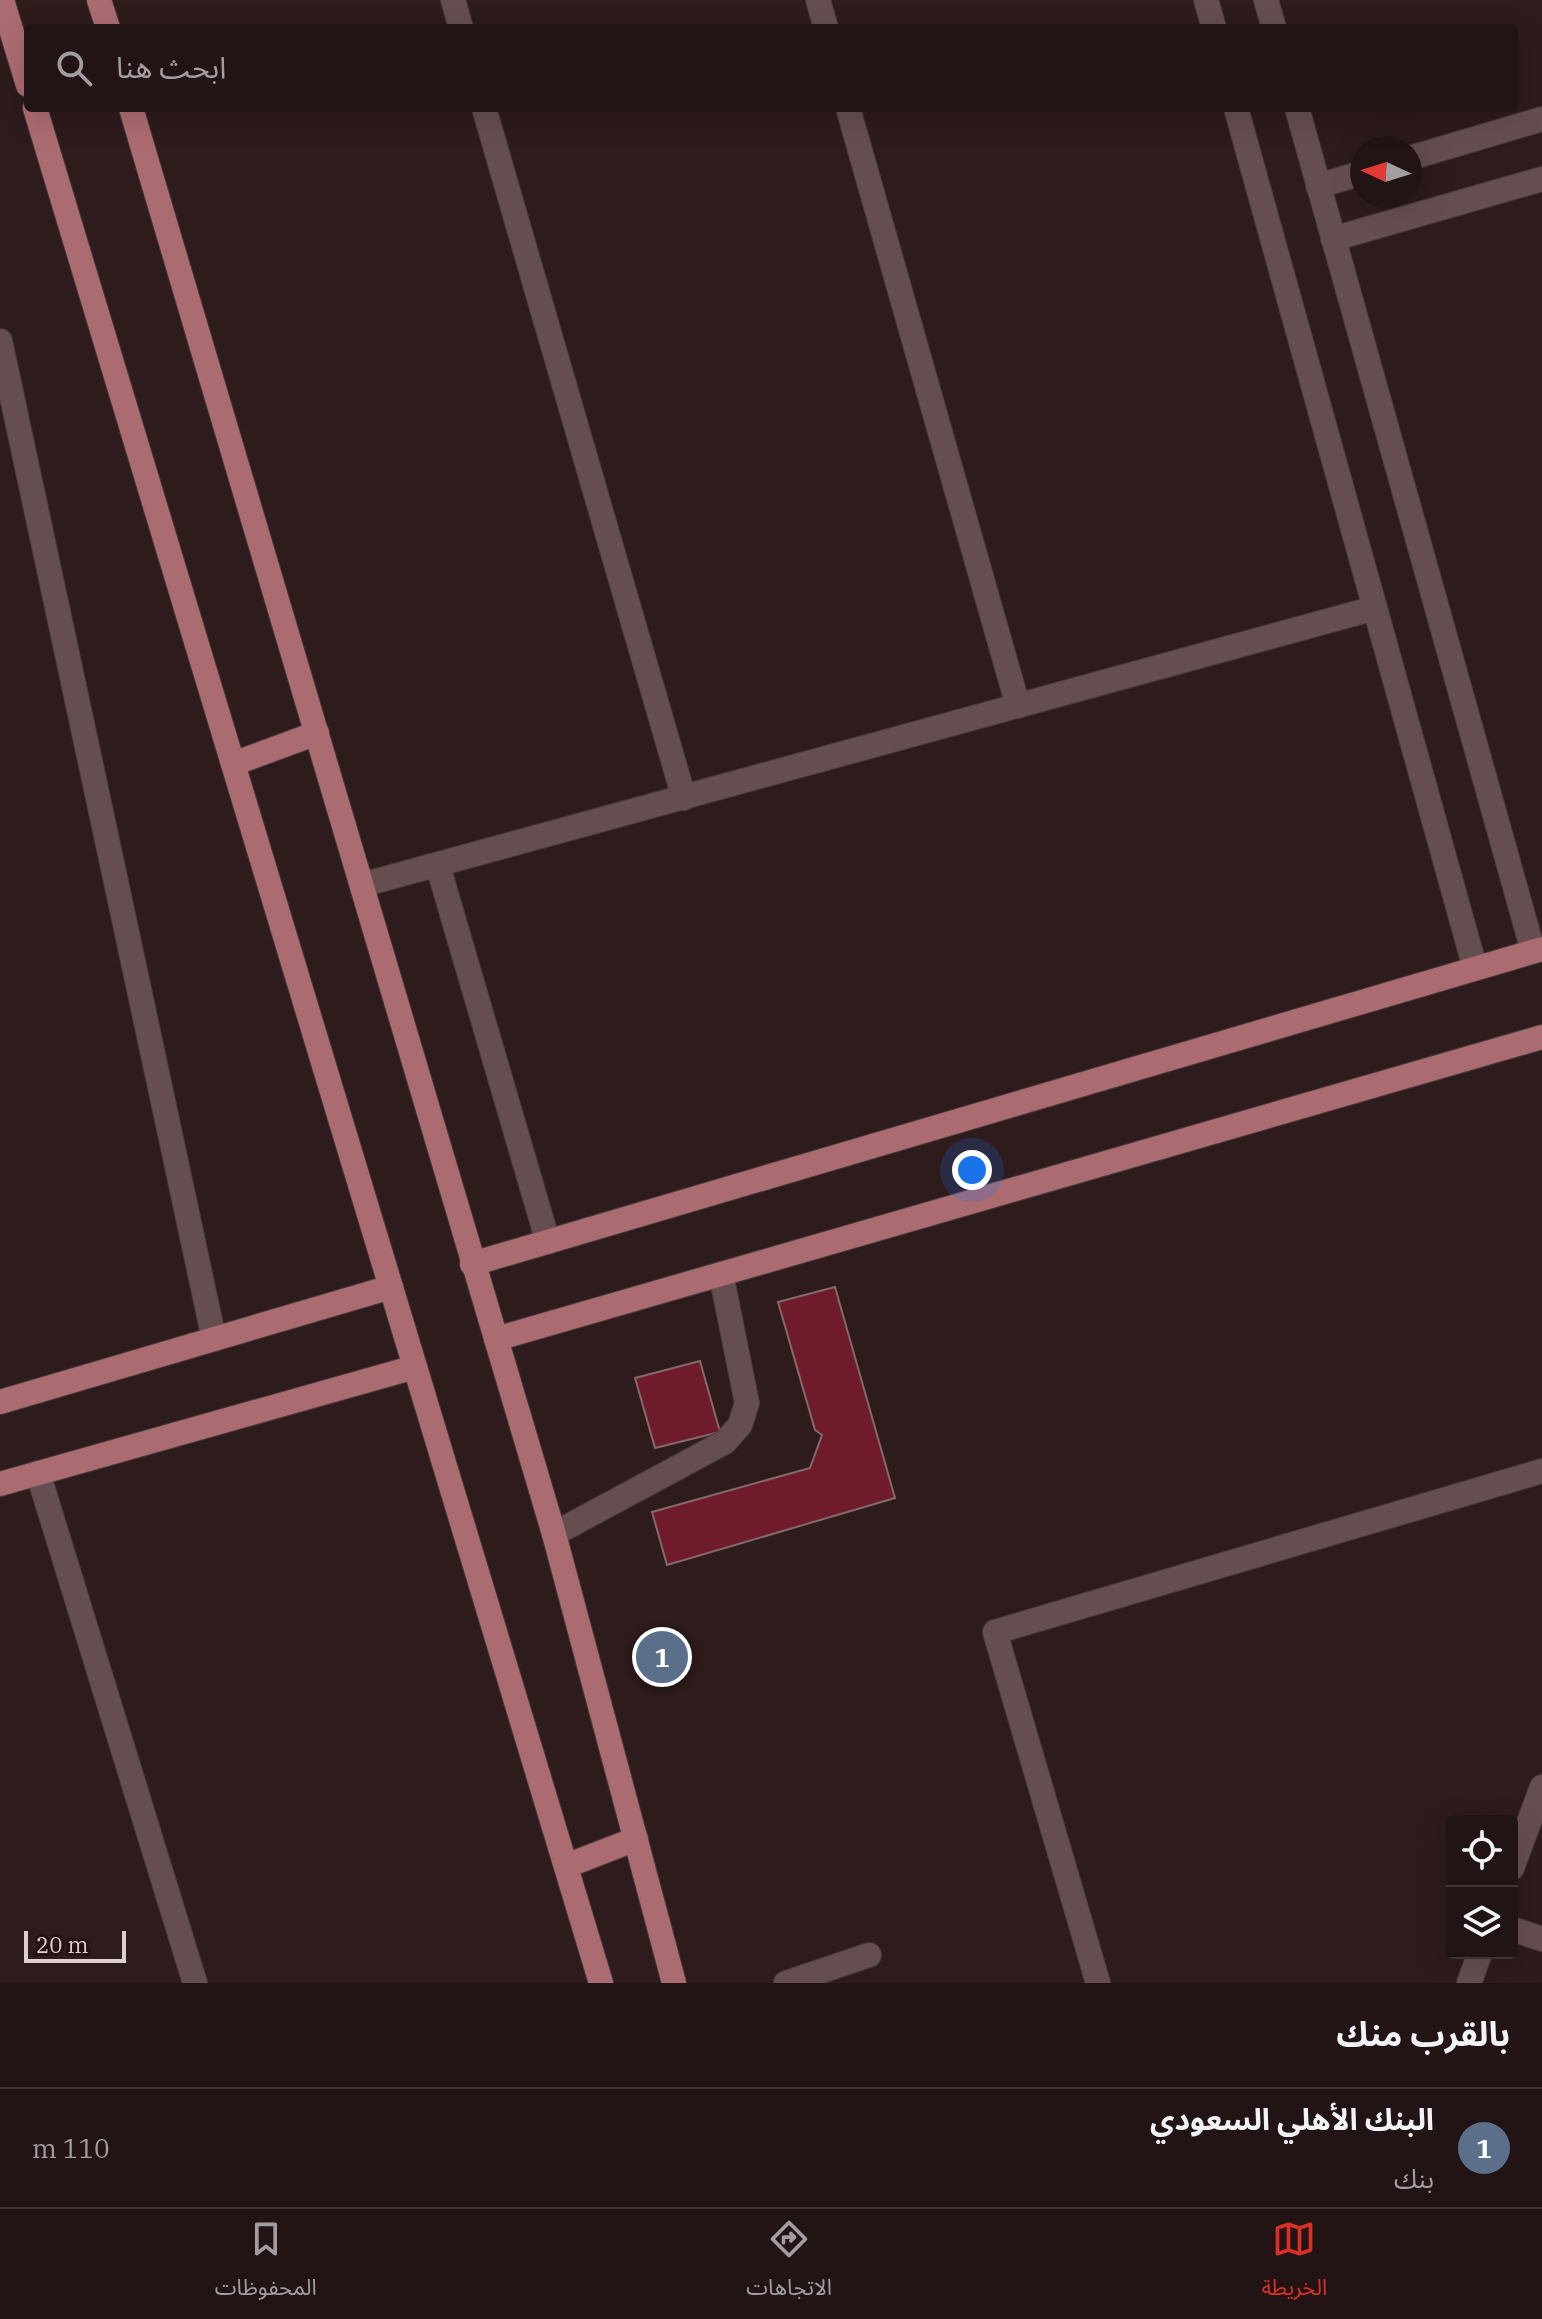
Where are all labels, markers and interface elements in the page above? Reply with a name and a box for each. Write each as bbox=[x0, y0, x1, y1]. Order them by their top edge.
search box bbox=[24, 24, 1518, 112]
icon: search bbox=[52, 46, 96, 90]
text: ابحث هنا bbox=[116, 47, 226, 86]
north arrow bbox=[1350, 136, 1422, 208]
your location bbox=[952, 1150, 992, 1190]
pin: 1 bbox=[636, 1627, 688, 1687]
map controls bbox=[1446, 1815, 1518, 1959]
button: locate bbox=[1446, 1815, 1518, 1887]
button: layers bbox=[1446, 1887, 1518, 1959]
scale bar bbox=[24, 1927, 126, 1963]
text: 20 m bbox=[36, 1930, 88, 1959]
text: بالقرب منك bbox=[1336, 2011, 1510, 2055]
text: البنك الأهلي السعودي bbox=[1150, 2099, 1434, 2138]
text: 110 m bbox=[32, 2131, 110, 2165]
text: 1 bbox=[1476, 2131, 1492, 2165]
text: بنك bbox=[1394, 2161, 1434, 2195]
tab: المحفوظات bbox=[215, 2217, 317, 2311]
tab: الاتجاهات bbox=[746, 2217, 832, 2311]
tab: الخريطة bbox=[1261, 2217, 1327, 2311]

